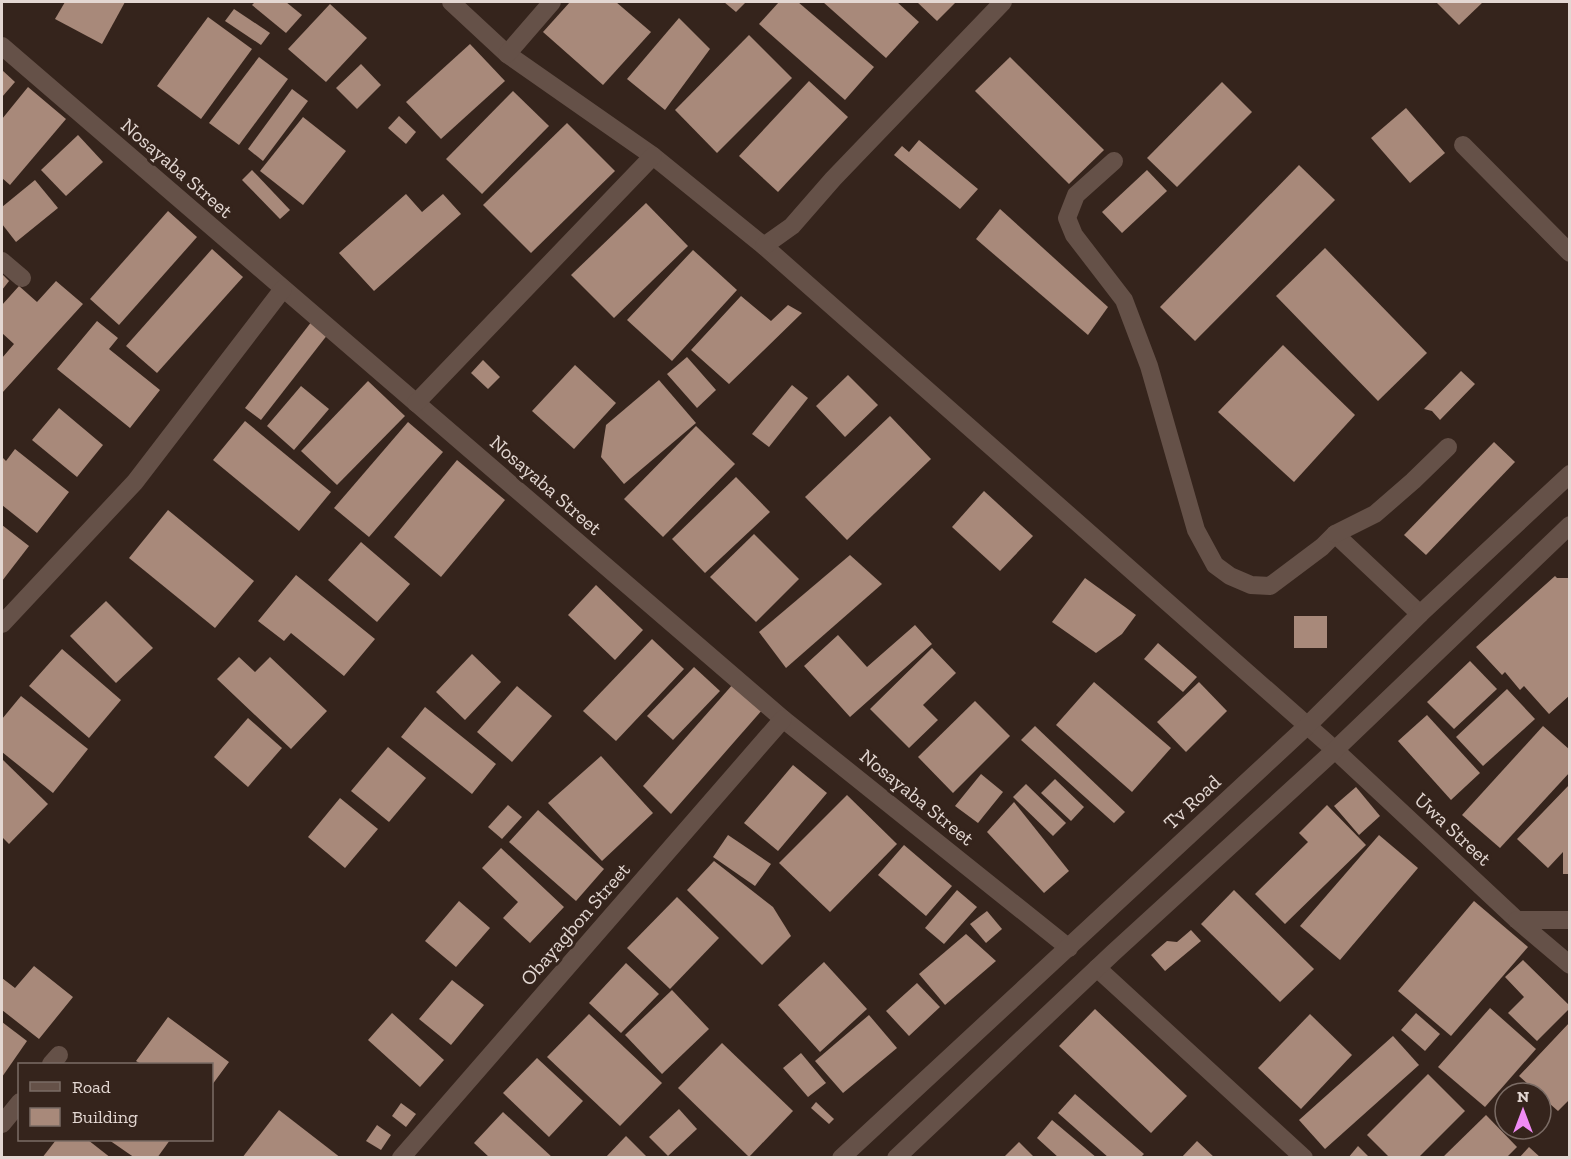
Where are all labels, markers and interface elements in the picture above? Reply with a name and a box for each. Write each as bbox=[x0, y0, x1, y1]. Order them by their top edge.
street label: Nosayaba Street bbox=[116, 113, 238, 223]
street label: Nosayaba Street bbox=[485, 430, 607, 540]
street label: Nosayaba Street bbox=[855, 744, 979, 851]
street label: Tv Road bbox=[1158, 770, 1226, 834]
street label: Uwa Street bbox=[1410, 787, 1497, 871]
street label: Obayagbon Street bbox=[515, 857, 635, 990]
legend bbox=[18, 1063, 213, 1141]
text: Road bbox=[72, 1076, 111, 1098]
north arrow bbox=[1493, 1081, 1553, 1141]
text: N bbox=[1517, 1087, 1529, 1106]
text: Building bbox=[72, 1106, 138, 1128]

